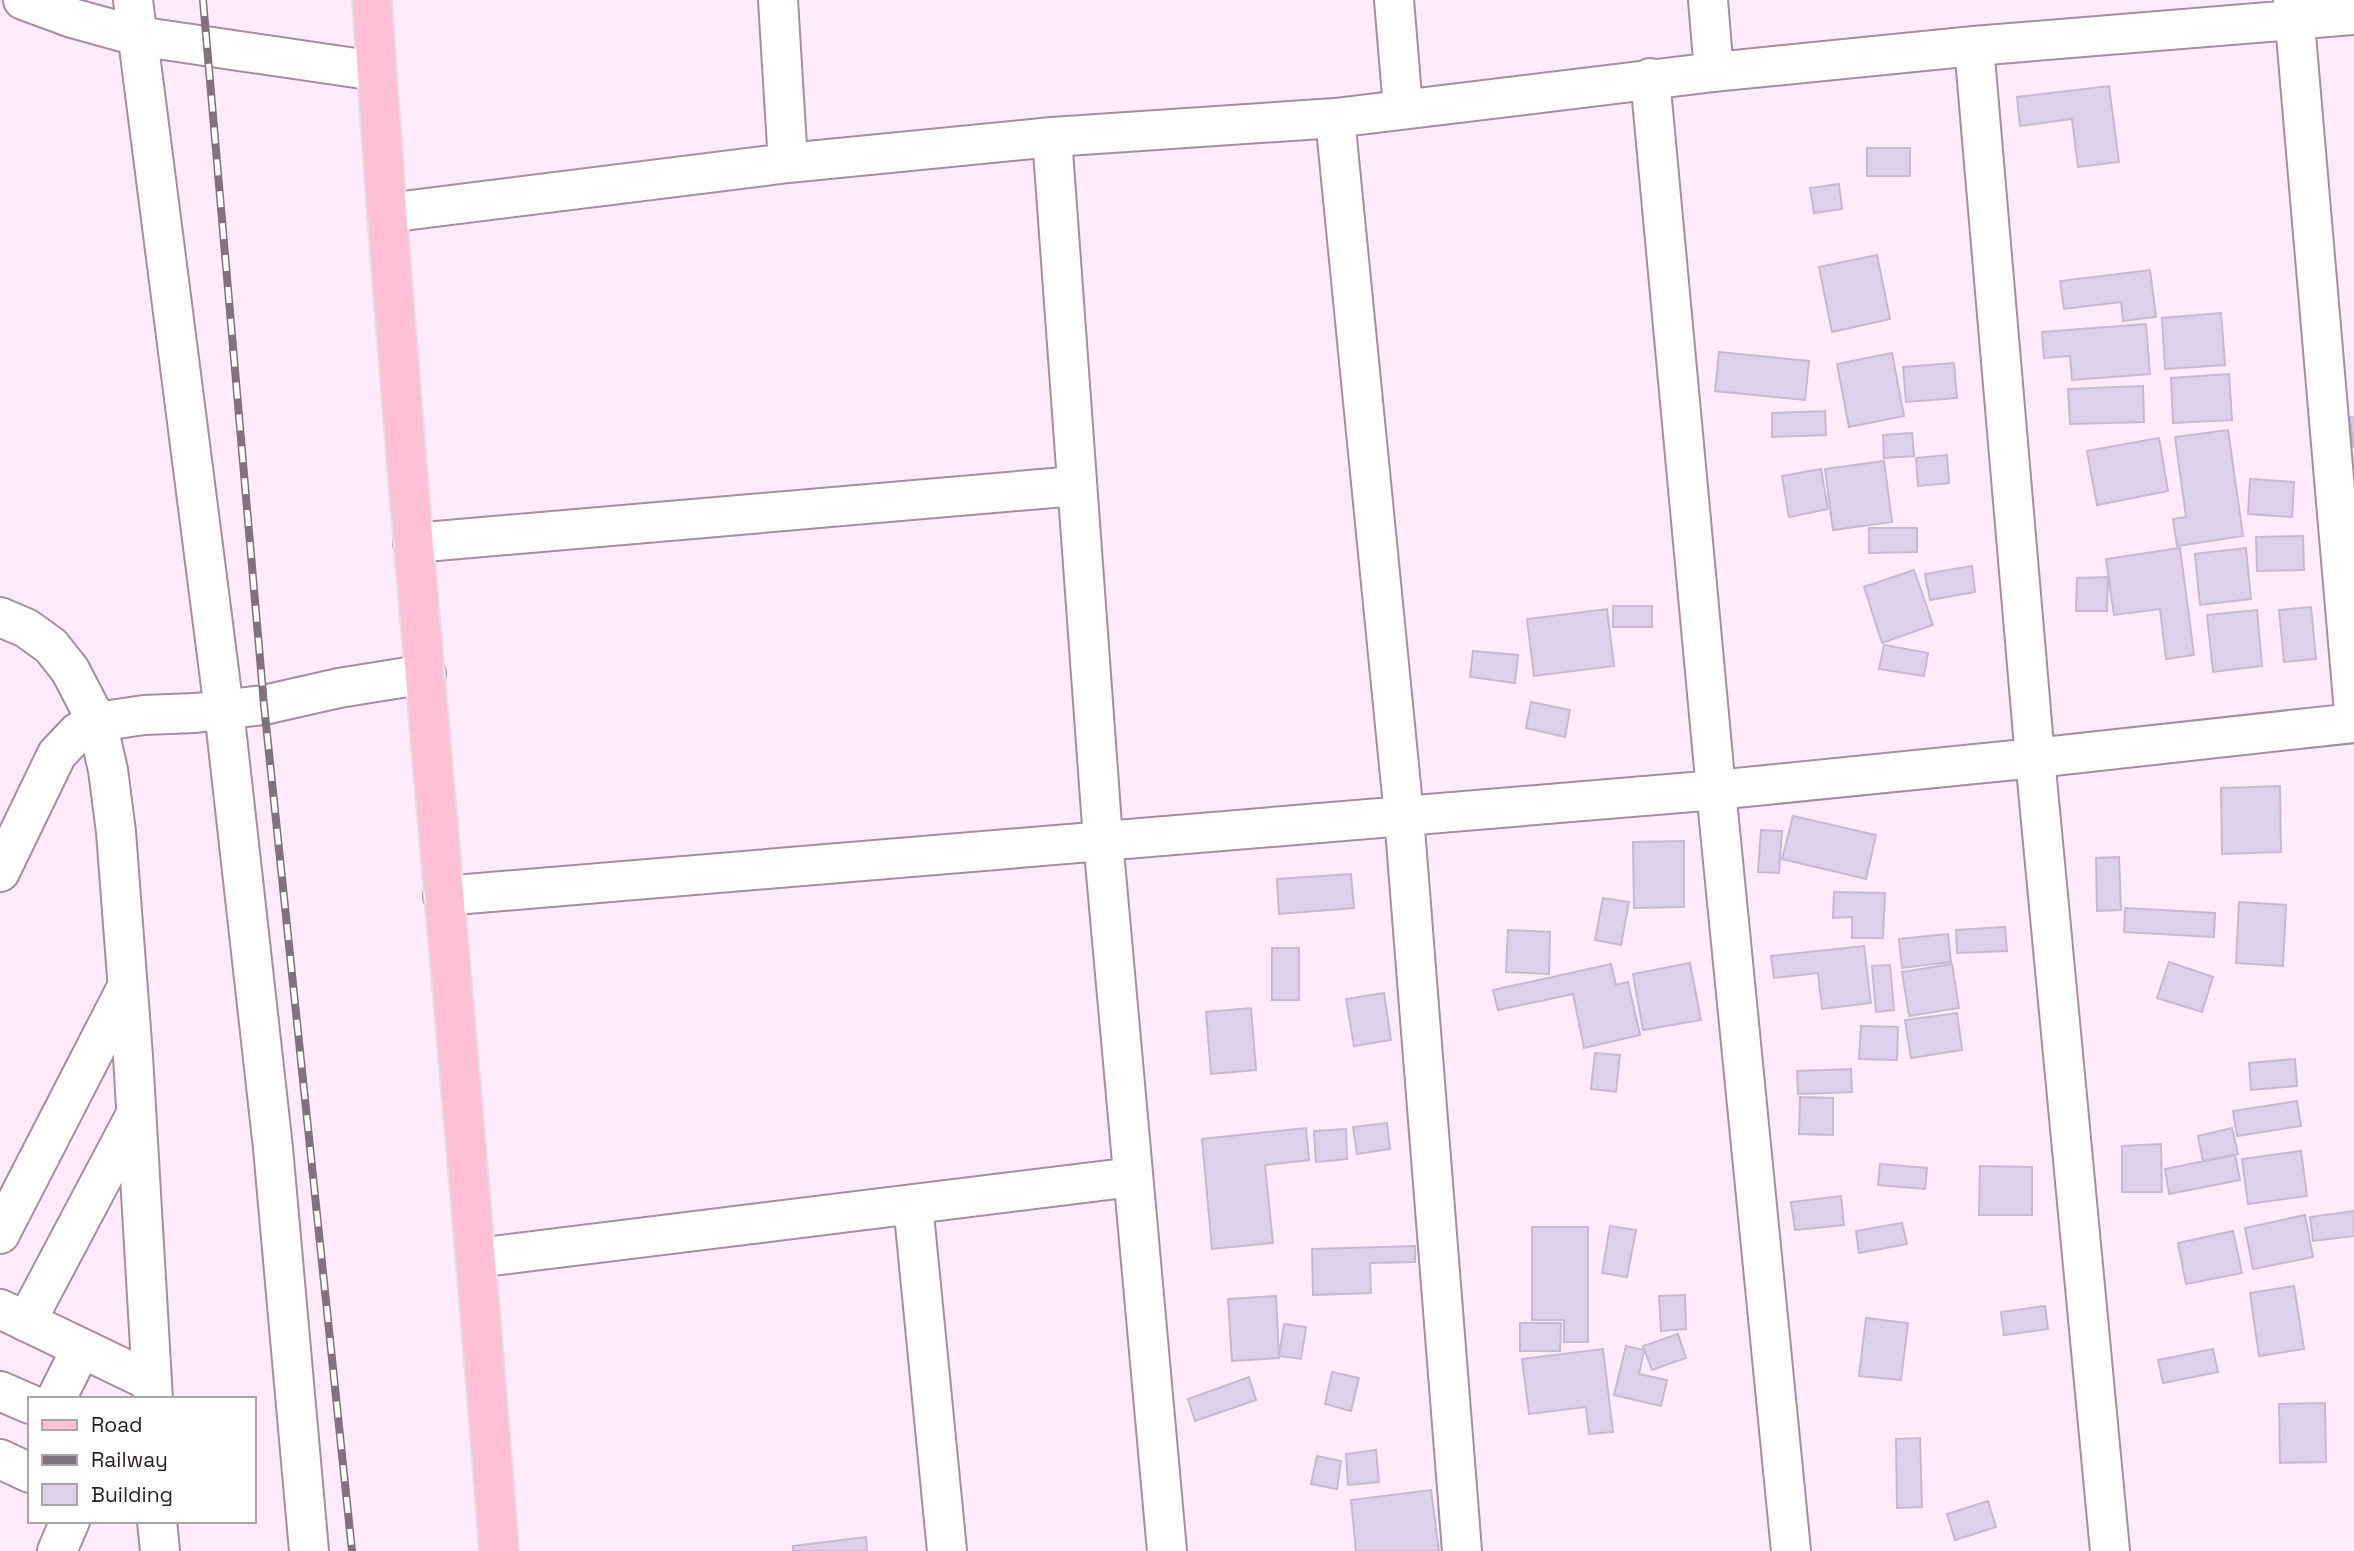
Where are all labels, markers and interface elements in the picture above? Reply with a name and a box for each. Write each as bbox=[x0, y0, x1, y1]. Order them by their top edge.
legend bbox=[28, 1397, 256, 1523]
text: Road bbox=[91, 1411, 143, 1438]
text: Railway bbox=[91, 1446, 168, 1473]
text: Building bbox=[91, 1481, 173, 1508]

